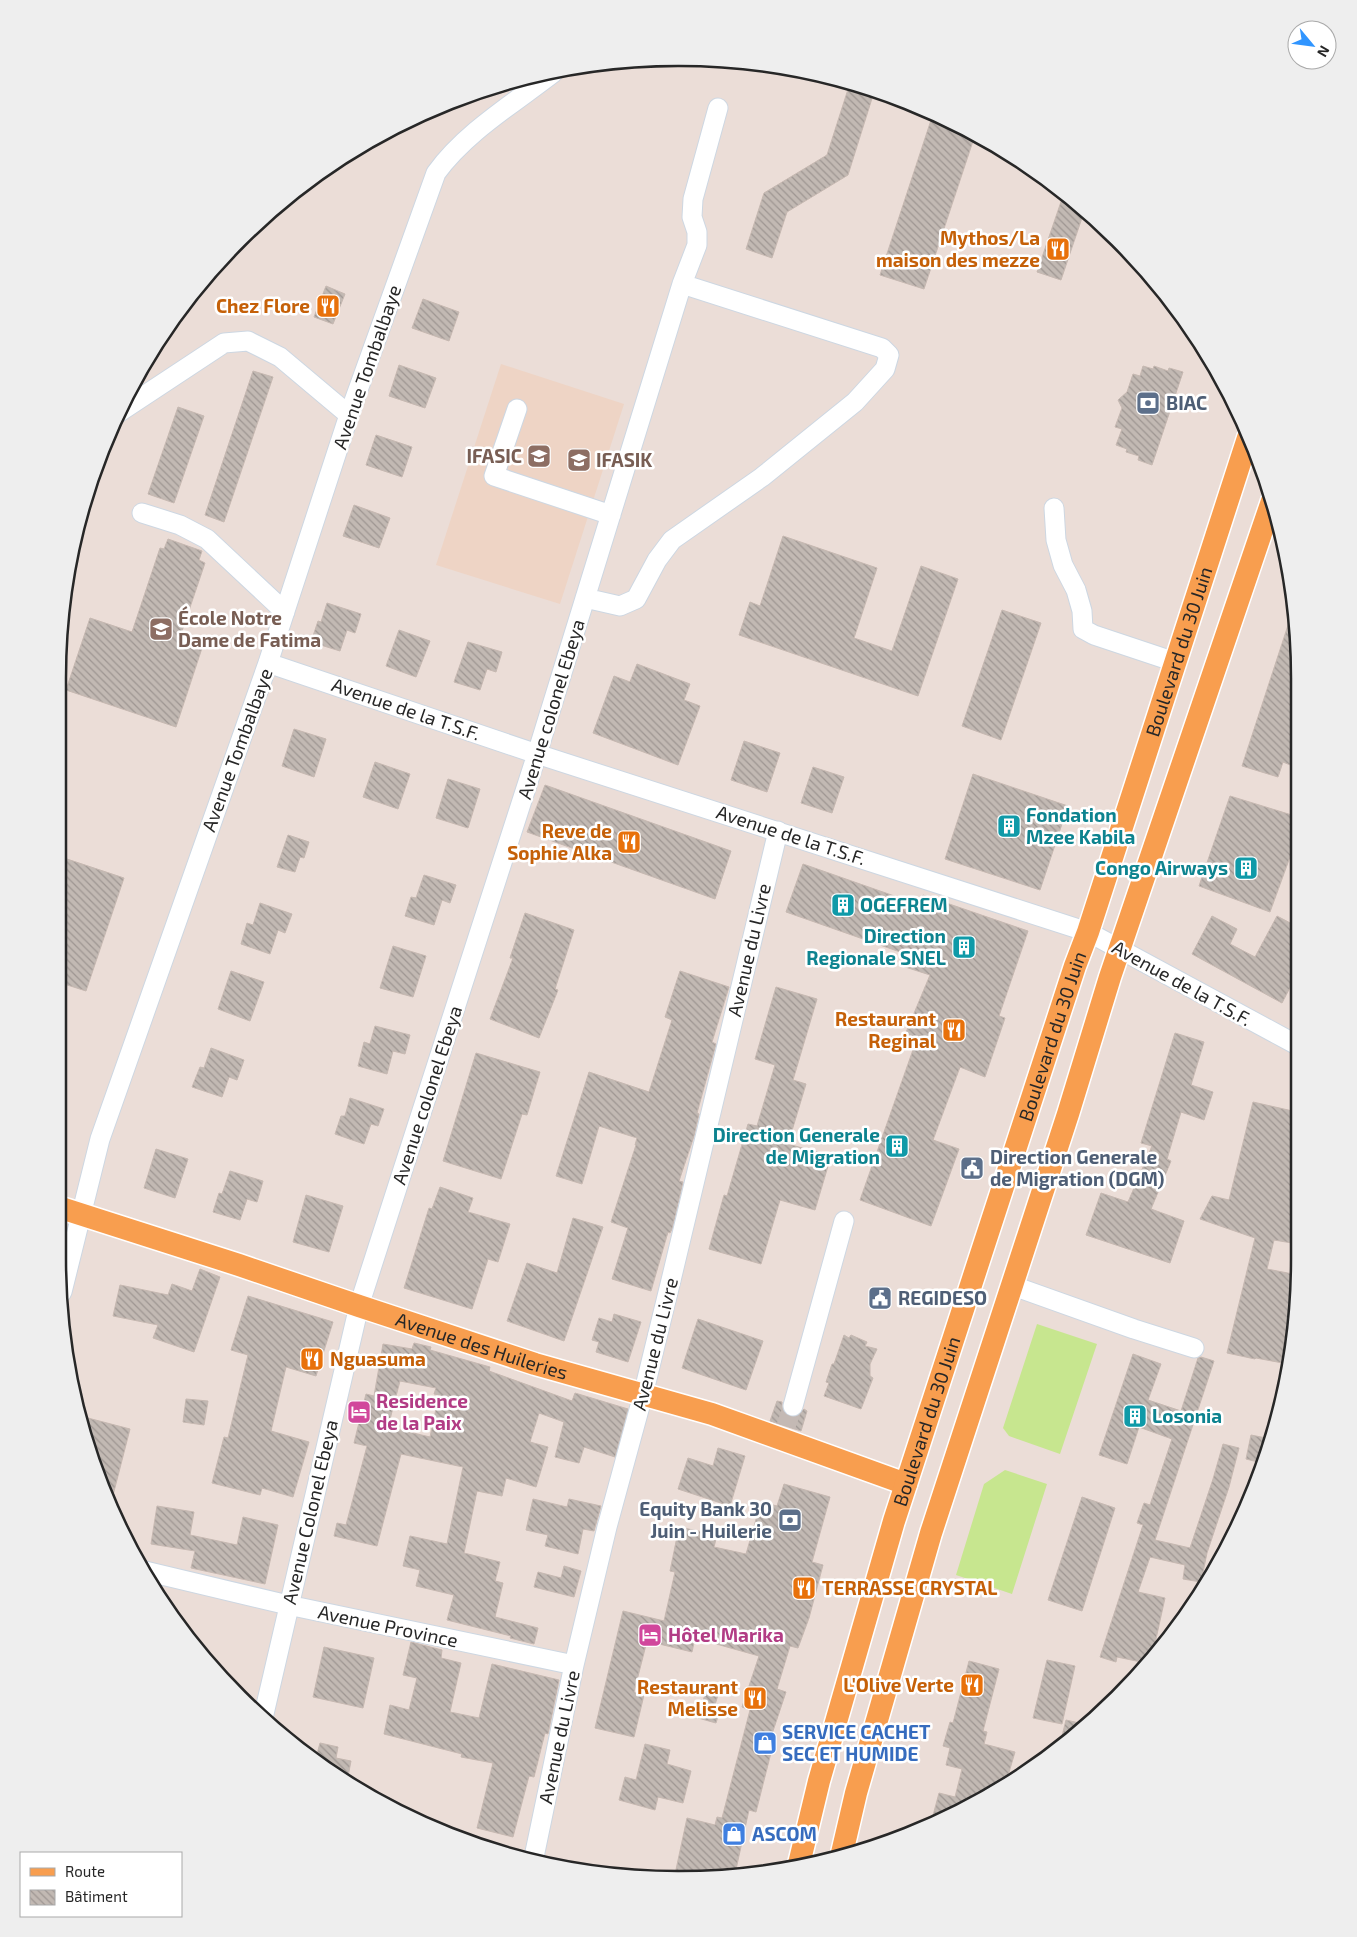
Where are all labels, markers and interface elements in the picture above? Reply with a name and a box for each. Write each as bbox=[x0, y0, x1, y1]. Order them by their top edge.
north arrow bbox=[1287, 20, 1337, 70]
text: N bbox=[1314, 43, 1334, 60]
place label: Mythos/La maison des mezze bbox=[876, 226, 1040, 271]
restaurant icon: Mythos/La maison des mezze bbox=[1045, 236, 1071, 262]
street label: Avenue Tombalbaye bbox=[328, 282, 405, 452]
restaurant icon: Chez Flore bbox=[315, 293, 341, 319]
place label: Chez Flore bbox=[216, 294, 310, 317]
bank icon: BIAC bbox=[1135, 390, 1161, 416]
place label: BIAC bbox=[1166, 391, 1207, 414]
school or university icon: IFASIC bbox=[526, 443, 552, 469]
place label: IFASIC bbox=[466, 444, 522, 467]
school or university icon: IFASIK bbox=[566, 447, 592, 473]
place label: IFASIK bbox=[596, 448, 652, 471]
street label: Boulevard du 30 Juin bbox=[1140, 564, 1217, 739]
place label: École Notre Dame de Fatima bbox=[178, 605, 321, 651]
school or university icon: École Notre Dame de Fatima bbox=[148, 616, 174, 642]
street label: Avenue colonel Ebeya bbox=[512, 616, 589, 802]
street label: Avenue Tombalbaye bbox=[196, 665, 277, 835]
street label: Avenue de la T.S.F. bbox=[329, 672, 483, 745]
street label: Avenue de la T.S.F. bbox=[714, 800, 869, 869]
place label: Fondation Mzee Kabila bbox=[1026, 803, 1135, 848]
building icon: Fondation Mzee Kabila bbox=[996, 813, 1022, 839]
place label: Reve de Sophie Alka bbox=[507, 819, 612, 864]
restaurant icon: Reve de Sophie Alka bbox=[616, 829, 642, 855]
building icon: Congo Airways bbox=[1233, 855, 1259, 881]
place label: Congo Airways bbox=[1095, 856, 1228, 880]
street label: Avenue du Livre bbox=[722, 881, 775, 1019]
building icon: OGEFREM bbox=[830, 892, 856, 918]
place label: OGEFREM bbox=[860, 893, 948, 916]
place label: Direction Regionale SNEL bbox=[806, 924, 946, 969]
building icon: Direction Regionale SNEL bbox=[951, 934, 977, 960]
street label: Avenue de la T.S.F. bbox=[1109, 935, 1256, 1030]
street label: Boulevard du 30 Juin bbox=[1013, 948, 1091, 1124]
street label: Avenue colonel Ebeya bbox=[387, 1002, 466, 1187]
place label: Restaurant Reginal bbox=[835, 1007, 937, 1052]
restaurant icon: Restaurant Reginal bbox=[941, 1017, 967, 1043]
place label: Direction Generale de Migration bbox=[713, 1123, 880, 1168]
building icon: Direction Generale de Migration bbox=[884, 1133, 910, 1159]
place label: Direction Generale de Migration (DGM) bbox=[990, 1145, 1165, 1190]
public building icon: Direction Generale de Migration (DGM) bbox=[959, 1155, 985, 1181]
street label: Avenue du Livre bbox=[627, 1275, 682, 1413]
public building icon: REGIDESO bbox=[867, 1285, 893, 1311]
place label: REGIDESO bbox=[898, 1286, 987, 1309]
street label: Avenue des Huileries bbox=[393, 1307, 570, 1384]
street label: Boulevard du 30 Juin bbox=[888, 1333, 964, 1509]
restaurant icon: Nguasuma bbox=[299, 1346, 325, 1372]
place label: Nguasuma bbox=[330, 1347, 426, 1370]
place label: Residence de la Paix bbox=[376, 1389, 468, 1434]
hotel icon: Residence de la Paix bbox=[346, 1399, 372, 1425]
building icon: Losonia bbox=[1122, 1403, 1148, 1429]
place label: Losonia bbox=[1152, 1404, 1222, 1427]
street label: Avenue Colonel Ebeya bbox=[277, 1417, 342, 1606]
place label: Equity Bank 30 Juin - Huilerie bbox=[639, 1497, 772, 1542]
bank icon: Equity Bank 30 Juin - Huilerie bbox=[777, 1507, 803, 1533]
restaurant icon: TERRASSE CRYSTAL bbox=[791, 1575, 817, 1601]
place label: TERRASSE CRYSTAL bbox=[822, 1576, 997, 1599]
street label: Avenue Province bbox=[316, 1599, 460, 1652]
hotel icon: Hôtel Marika bbox=[637, 1622, 663, 1648]
place label: Hôtel Marika bbox=[668, 1623, 784, 1646]
street label: Avenue du Livre bbox=[533, 1668, 584, 1806]
restaurant icon: L'Olive Verte bbox=[959, 1672, 985, 1698]
place label: L'Olive Verte bbox=[843, 1673, 954, 1696]
place label: Restaurant Melisse bbox=[637, 1675, 738, 1720]
restaurant icon: Restaurant Melisse bbox=[742, 1685, 768, 1711]
place label: SERVICE CACHET SEC ET HUMIDE bbox=[782, 1720, 931, 1765]
shop icon: SERVICE CACHET SEC ET HUMIDE bbox=[752, 1730, 778, 1756]
shop icon: ASCOM bbox=[721, 1821, 747, 1847]
place label: ASCOM bbox=[752, 1822, 817, 1845]
legend bbox=[20, 1852, 182, 1917]
text: Route bbox=[65, 1862, 105, 1880]
text: Bâtiment bbox=[65, 1887, 128, 1905]

